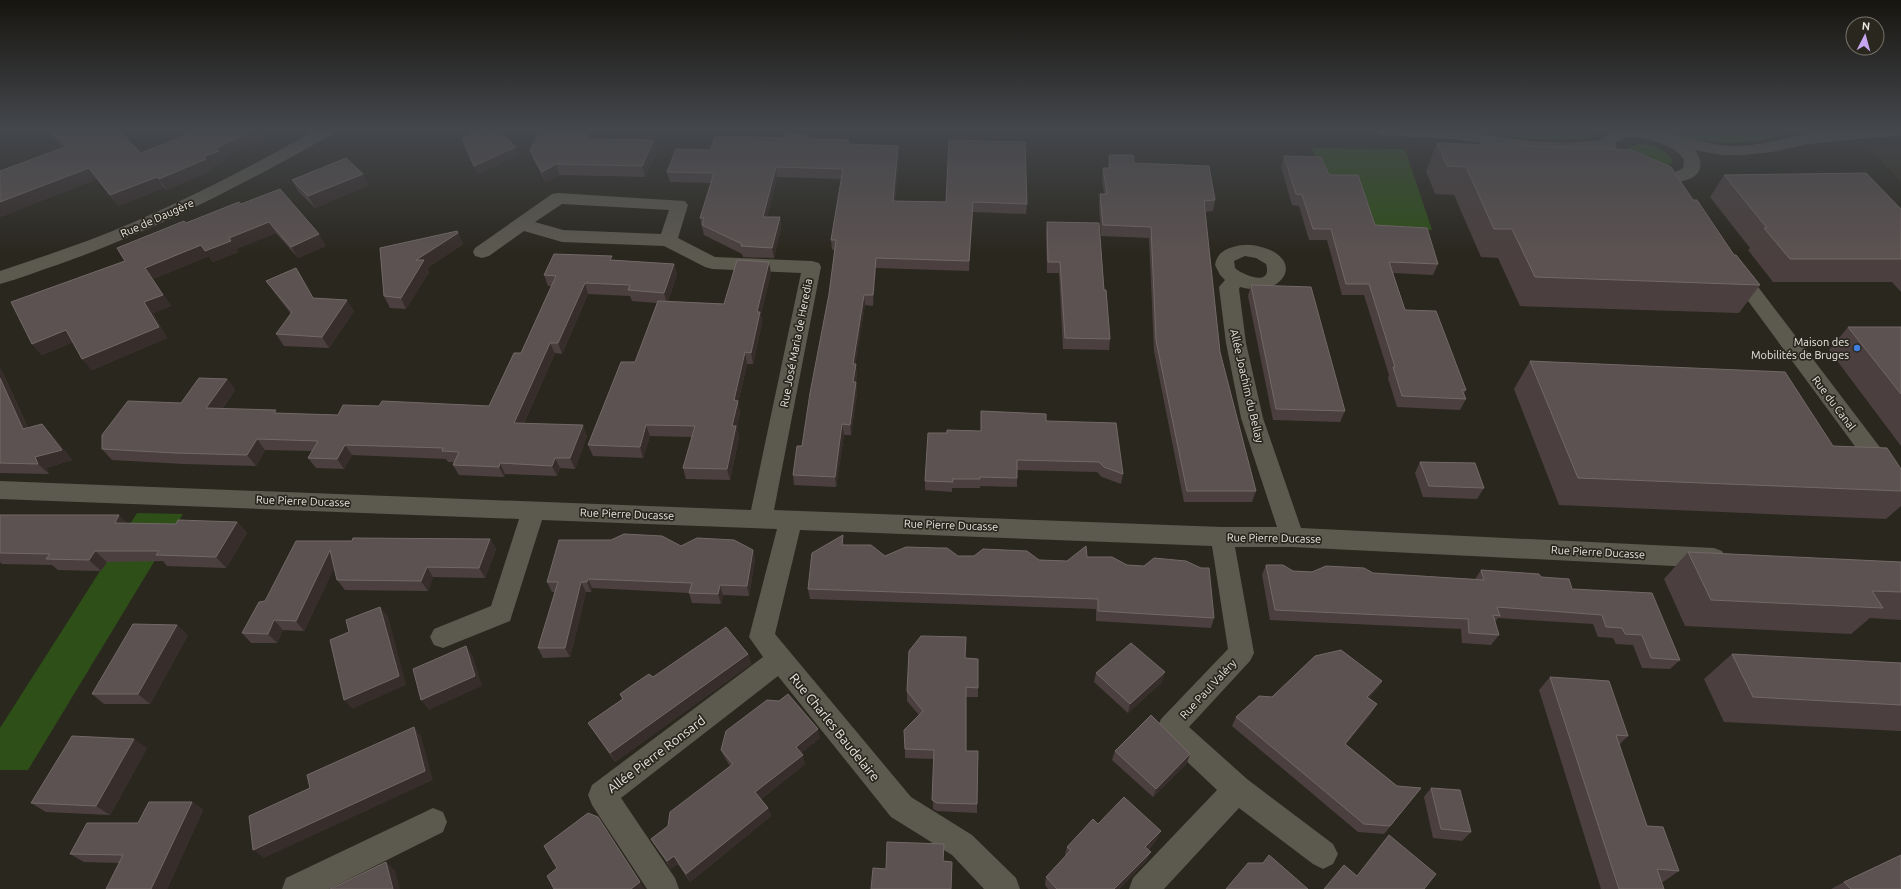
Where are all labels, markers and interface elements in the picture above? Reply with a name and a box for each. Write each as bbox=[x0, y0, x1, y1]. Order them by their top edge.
north arrow bbox=[1845, 16, 1885, 56]
text: N bbox=[1861, 20, 1871, 32]
street label: Rue de Daugère bbox=[118, 196, 196, 240]
street label: Rue José Maria de Heredia bbox=[778, 278, 814, 408]
street label: Allée Joachim du Bellay bbox=[1228, 328, 1266, 445]
place label: Maison des Mobilités de Bruges bbox=[1751, 336, 1849, 361]
marker: Maison des Mobilités de Bruges bbox=[1852, 343, 1862, 353]
street label: Rue du Canal bbox=[1810, 374, 1858, 432]
street label: Rue Pierre Ducasse bbox=[256, 493, 350, 509]
street label: Rue Pierre Ducasse bbox=[580, 506, 674, 522]
street label: Rue Pierre Ducasse bbox=[904, 517, 998, 533]
street label: Rue Pierre Ducasse bbox=[1227, 531, 1321, 545]
street label: Rue Pierre Ducasse bbox=[1551, 544, 1645, 560]
street label: Rue Paul Valéry bbox=[1177, 656, 1239, 721]
street label: Rue Charles Baudelaire bbox=[787, 670, 883, 784]
street label: Allée Pierre Ronsard bbox=[604, 713, 708, 795]

